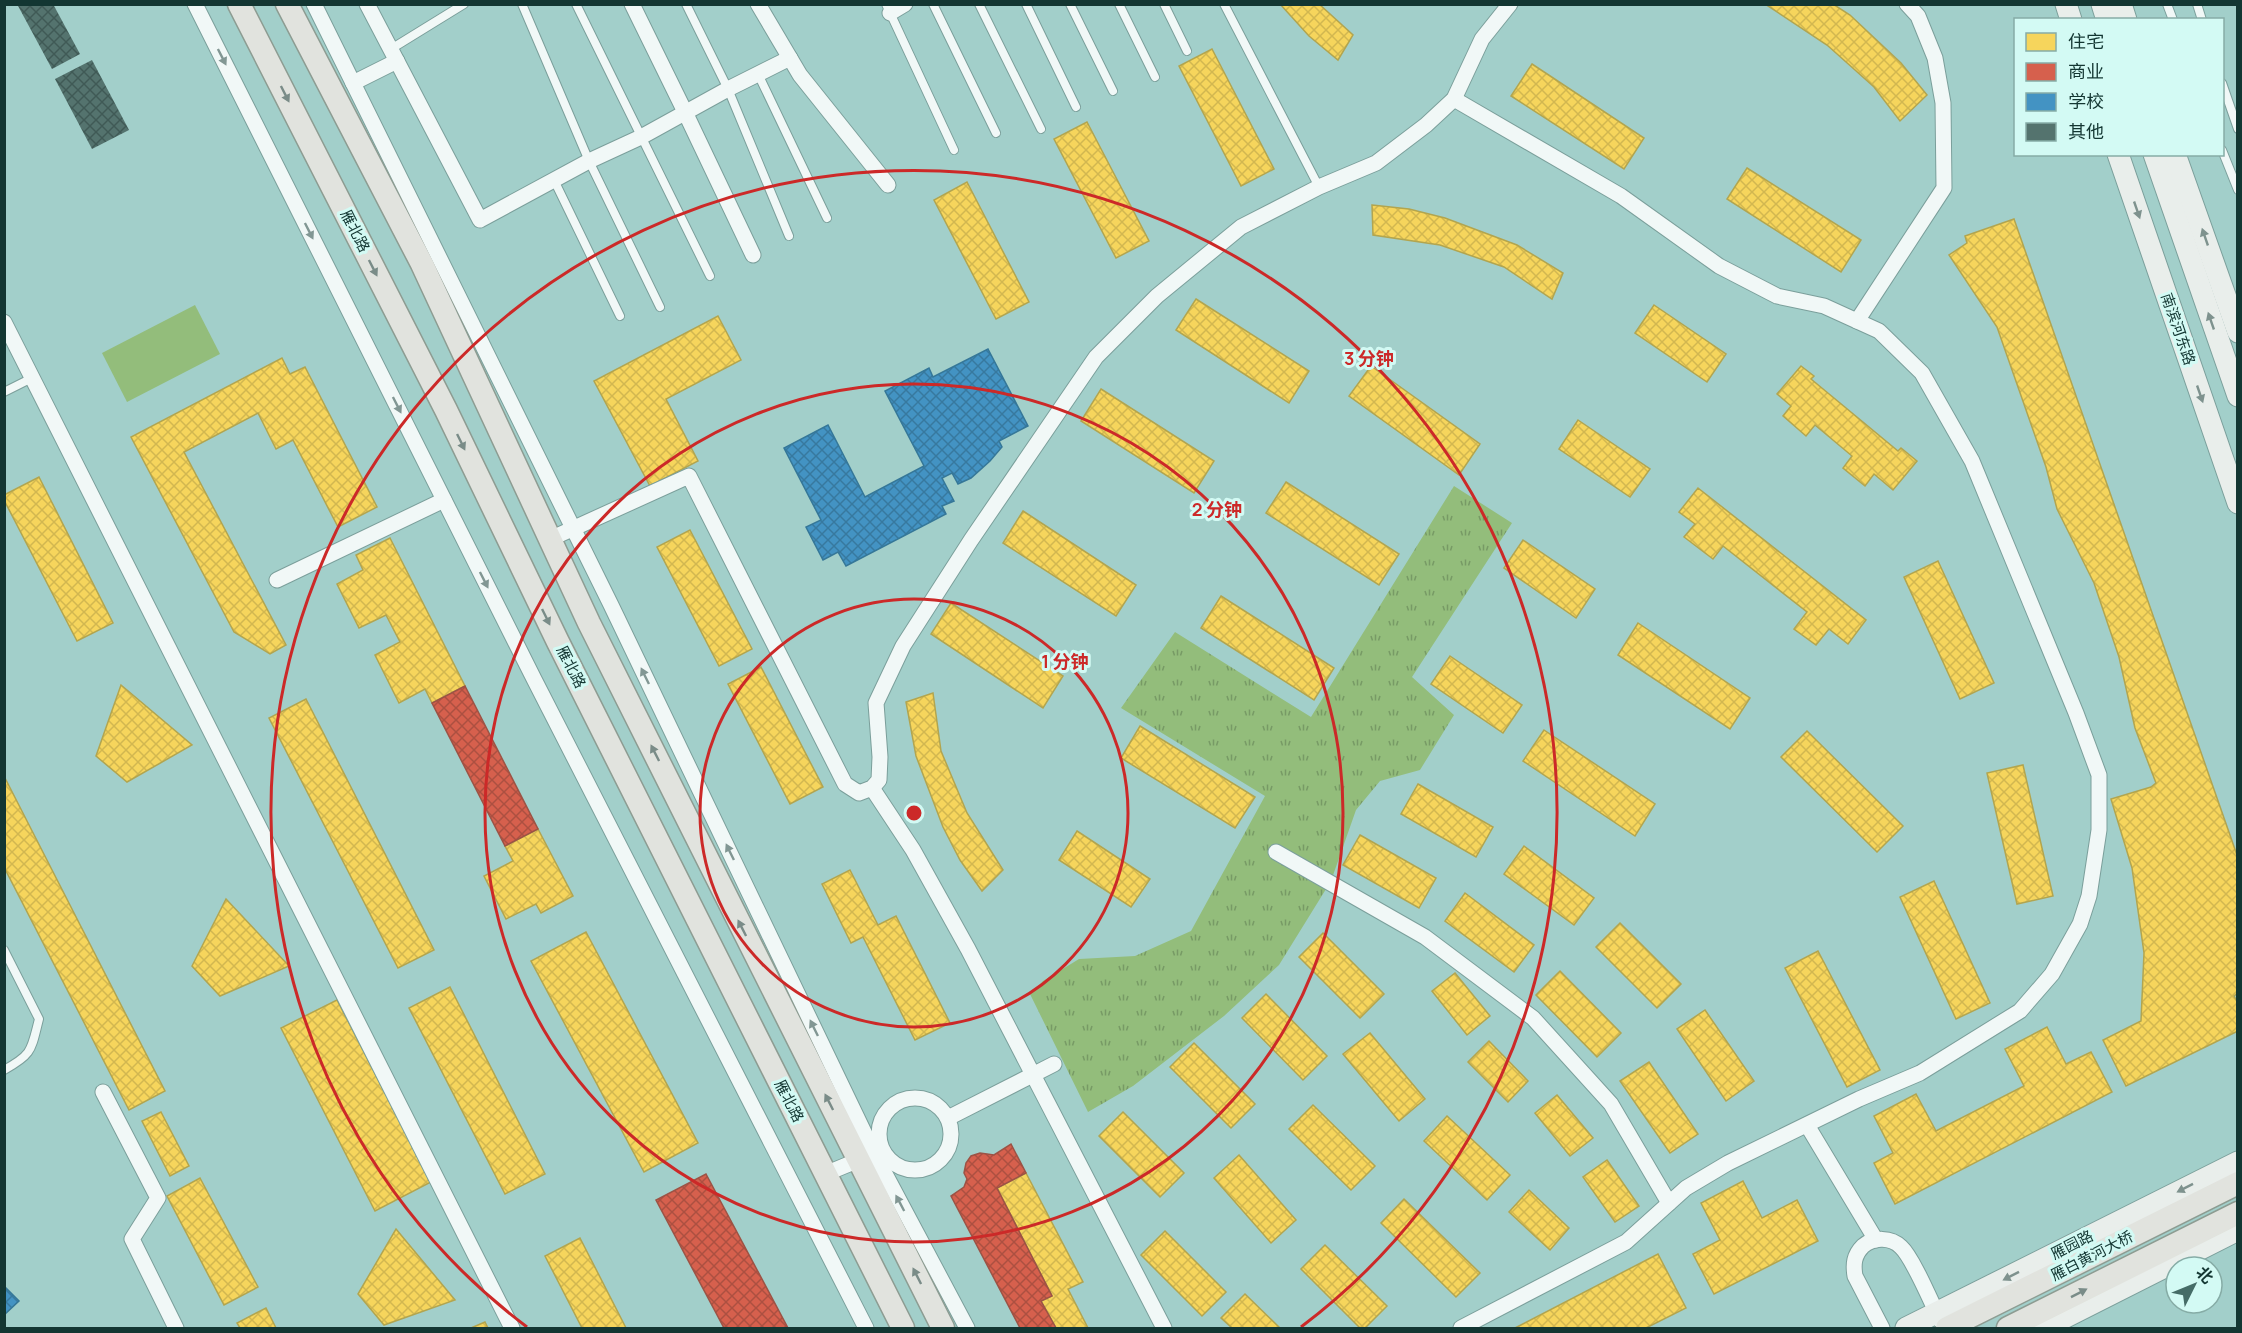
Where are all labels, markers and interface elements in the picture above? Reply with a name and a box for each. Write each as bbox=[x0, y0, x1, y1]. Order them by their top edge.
legend bbox=[2014, 18, 2224, 156]
text: 住宅 bbox=[2068, 29, 2104, 53]
one-way arrow bbox=[217, 48, 226, 65]
text: 商业 bbox=[2068, 59, 2104, 83]
one-way arrow bbox=[279, 85, 289, 103]
text: 学校 bbox=[2068, 89, 2104, 113]
text: 其他 bbox=[2068, 119, 2104, 143]
one-way arrow bbox=[2132, 201, 2142, 219]
street label: 雁北路 bbox=[336, 206, 375, 256]
one-way arrow bbox=[304, 223, 314, 240]
one-way arrow bbox=[2199, 228, 2209, 246]
one-way arrow bbox=[368, 259, 378, 276]
street label: 南滨河东路 bbox=[2156, 290, 2201, 368]
one-way arrow bbox=[2206, 312, 2216, 330]
text: 3 分钟 bbox=[1344, 346, 1394, 370]
one-way arrow bbox=[2196, 385, 2206, 403]
one-way arrow bbox=[392, 397, 401, 414]
one-way arrow bbox=[457, 433, 466, 450]
text: 2 分钟 bbox=[1192, 497, 1242, 521]
one-way arrow bbox=[479, 571, 489, 588]
one-way arrow bbox=[542, 609, 551, 626]
street label: 雁北路 bbox=[552, 642, 591, 692]
text: 1 分钟 bbox=[1041, 649, 1089, 673]
one-way arrow bbox=[641, 668, 650, 685]
one-way arrow bbox=[650, 745, 659, 762]
centre of rings bbox=[904, 803, 924, 823]
one-way arrow bbox=[725, 843, 734, 860]
one-way arrow bbox=[737, 919, 747, 936]
one-way arrow bbox=[809, 1019, 819, 1036]
street label: 雁北路 bbox=[770, 1076, 809, 1126]
one-way arrow bbox=[825, 1093, 835, 1111]
one-way arrow bbox=[2177, 1184, 2194, 1193]
one-way arrow bbox=[895, 1194, 905, 1211]
street label: 雁园路 bbox=[2047, 1225, 2097, 1264]
street label: 雁白黄河大桥 bbox=[2047, 1226, 2137, 1285]
north arrow bbox=[2164, 1255, 2224, 1315]
text: 北 bbox=[2191, 1261, 2218, 1288]
one-way arrow bbox=[912, 1268, 922, 1285]
one-way arrow bbox=[2002, 1271, 2019, 1280]
one-way arrow bbox=[2071, 1288, 2088, 1298]

